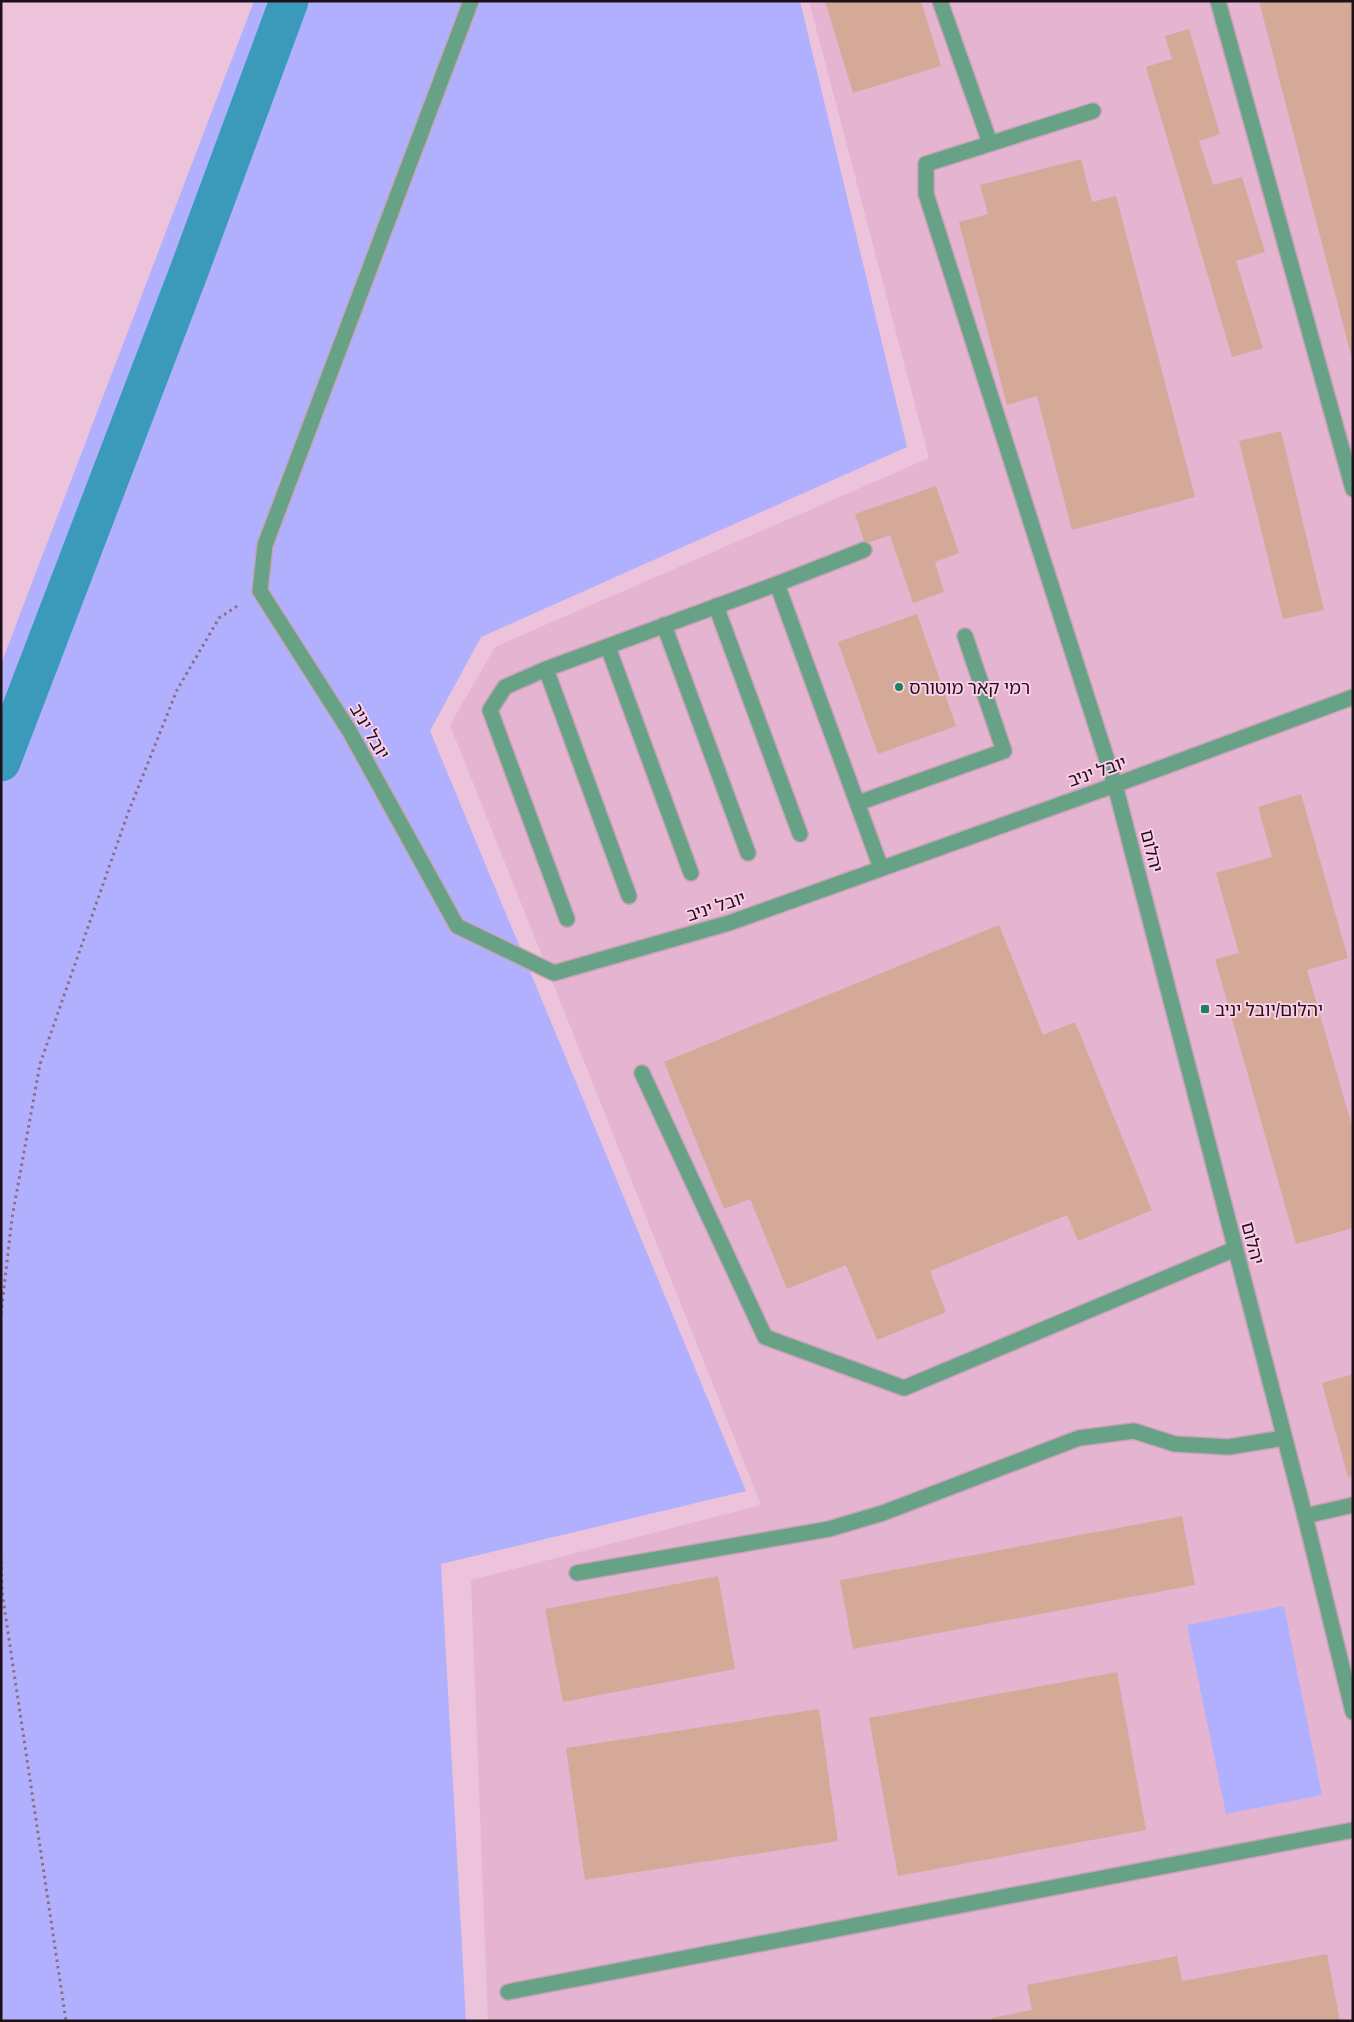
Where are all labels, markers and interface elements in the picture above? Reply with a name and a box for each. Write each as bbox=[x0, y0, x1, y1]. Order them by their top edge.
place label: רמי קאר מוטורס bbox=[909, 675, 1030, 700]
marker: רמי קאר מוטורס bbox=[893, 681, 905, 693]
street label: יובל יניב bbox=[344, 698, 396, 764]
street label: יובל יניב bbox=[1064, 749, 1130, 793]
street label: יהלום bbox=[1135, 827, 1169, 875]
street label: יובל יניב bbox=[683, 885, 749, 927]
place label: יהלום/יובל יניב bbox=[1215, 997, 1323, 1022]
marker: יהלום/יובל יניב bbox=[1199, 1003, 1211, 1015]
street label: יהלום bbox=[1235, 1219, 1271, 1267]

